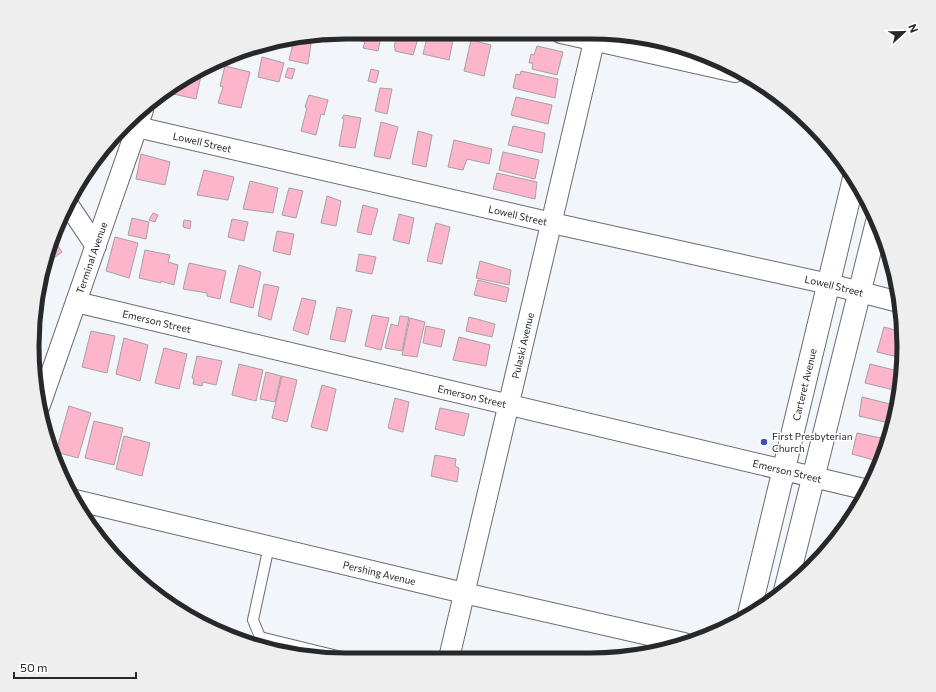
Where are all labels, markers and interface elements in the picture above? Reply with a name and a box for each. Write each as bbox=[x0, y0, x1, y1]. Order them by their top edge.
north arrow bbox=[884, 12, 924, 52]
text: N bbox=[906, 22, 921, 34]
street label: Lowell Street bbox=[172, 129, 233, 155]
street label: Lowell Street bbox=[487, 203, 549, 228]
street label: Terminal Avenue bbox=[73, 220, 109, 295]
street label: Lowell Street bbox=[804, 273, 865, 299]
street label: Emerson Street bbox=[121, 307, 192, 335]
street label: Pulaski Avenue bbox=[509, 311, 536, 380]
street label: Carteret Avenue bbox=[790, 347, 819, 422]
street label: Emerson Street bbox=[436, 382, 508, 410]
place label: First Presbyterian Church bbox=[772, 430, 852, 454]
marker: First Presbyterian Church bbox=[759, 437, 769, 447]
street label: Emerson Street bbox=[752, 457, 823, 485]
street label: Pershing Avenue bbox=[342, 558, 417, 587]
scale bar bbox=[14, 654, 136, 680]
text: 50 m bbox=[20, 660, 48, 674]

